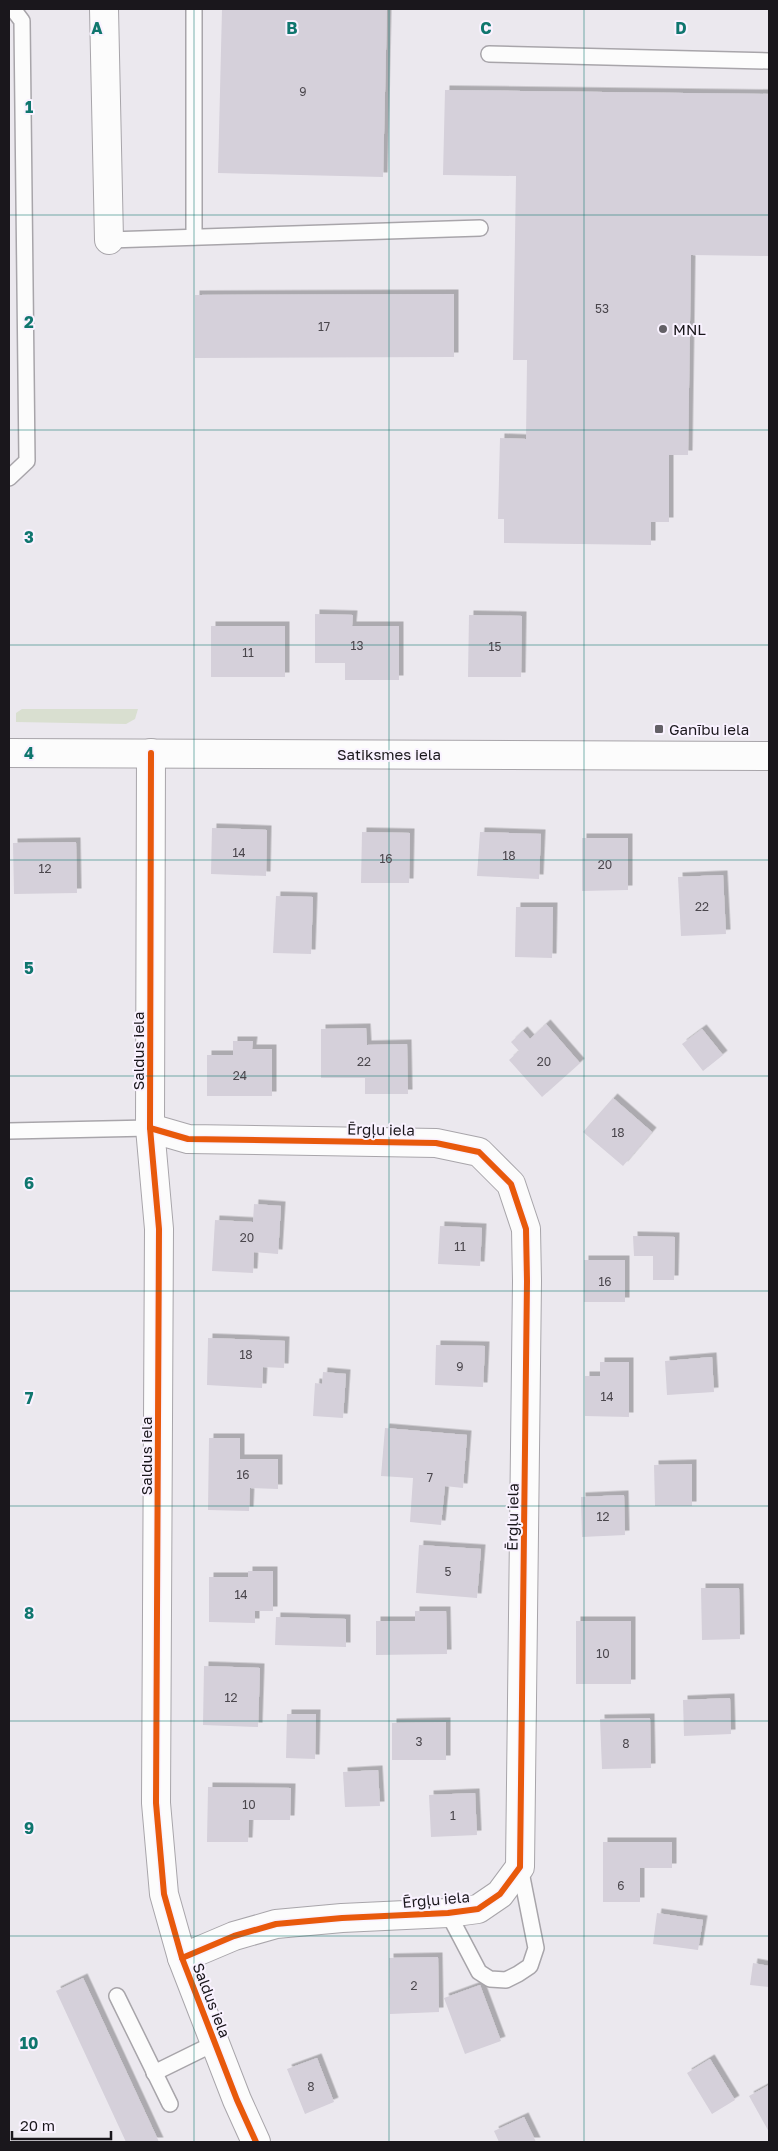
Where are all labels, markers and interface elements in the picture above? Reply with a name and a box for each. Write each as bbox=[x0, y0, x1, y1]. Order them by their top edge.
text: A bbox=[91, 18, 103, 38]
text: B bbox=[286, 18, 298, 38]
text: C bbox=[480, 18, 492, 38]
text: D bbox=[675, 18, 687, 38]
house number: 9 bbox=[299, 84, 307, 99]
text: 1 bbox=[25, 97, 33, 117]
house number: 53 bbox=[595, 301, 609, 316]
text: 2 bbox=[24, 312, 34, 332]
house number: 17 bbox=[318, 319, 330, 334]
place label: MNL bbox=[673, 320, 706, 338]
marker: MNL bbox=[657, 323, 669, 335]
text: 3 bbox=[24, 527, 34, 547]
house number: 13 bbox=[351, 638, 363, 653]
house number: 15 bbox=[489, 639, 501, 654]
house number: 11 bbox=[242, 645, 254, 660]
place label: Ganību iela bbox=[669, 720, 749, 738]
marker: Ganību iela bbox=[653, 723, 665, 735]
text: 4 bbox=[24, 743, 34, 763]
street label: Satiksmes iela bbox=[337, 745, 441, 763]
house number: 14 bbox=[232, 845, 246, 860]
house number: 18 bbox=[502, 848, 516, 863]
house number: 16 bbox=[379, 851, 393, 866]
house number: 20 bbox=[598, 857, 612, 872]
house number: 12 bbox=[39, 861, 51, 876]
house number: 22 bbox=[695, 899, 709, 914]
text: 5 bbox=[24, 958, 34, 978]
street label: Saldus iela bbox=[129, 1012, 147, 1090]
house number: 22 bbox=[357, 1054, 371, 1069]
house number: 20 bbox=[537, 1054, 551, 1069]
house number: 24 bbox=[233, 1068, 247, 1083]
street label: Ērgļu iela bbox=[347, 1119, 415, 1139]
house number: 18 bbox=[611, 1125, 625, 1140]
text: 6 bbox=[24, 1173, 34, 1193]
house number: 20 bbox=[240, 1230, 254, 1245]
house number: 11 bbox=[454, 1239, 466, 1254]
house number: 16 bbox=[598, 1274, 612, 1289]
house number: 18 bbox=[239, 1347, 253, 1362]
house number: 9 bbox=[456, 1359, 464, 1374]
text: 7 bbox=[25, 1388, 34, 1408]
house number: 14 bbox=[600, 1389, 614, 1404]
street label: Saldus iela bbox=[137, 1417, 155, 1495]
house number: 16 bbox=[236, 1467, 250, 1482]
house number: 7 bbox=[427, 1470, 433, 1485]
street label: Ērgļu iela bbox=[502, 1483, 522, 1551]
house number: 12 bbox=[597, 1509, 609, 1524]
house number: 5 bbox=[445, 1564, 452, 1579]
house number: 14 bbox=[234, 1587, 248, 1602]
text: 8 bbox=[24, 1603, 34, 1623]
house number: 10 bbox=[596, 1646, 610, 1661]
house number: 12 bbox=[225, 1690, 237, 1705]
house number: 3 bbox=[415, 1734, 423, 1749]
house number: 8 bbox=[622, 1736, 630, 1751]
house number: 10 bbox=[242, 1797, 256, 1812]
house number: 1 bbox=[450, 1808, 456, 1823]
text: 9 bbox=[24, 1818, 34, 1838]
house number: 6 bbox=[617, 1878, 625, 1893]
street label: Ērgļu iela bbox=[401, 1887, 471, 1911]
street label: Saldus iela bbox=[189, 1960, 235, 2040]
house number: 2 bbox=[411, 1978, 418, 1993]
text: 10 bbox=[20, 2033, 38, 2053]
house number: 8 bbox=[307, 2079, 315, 2094]
scale bar bbox=[12, 2108, 111, 2140]
text: 20 m bbox=[20, 2116, 55, 2134]

